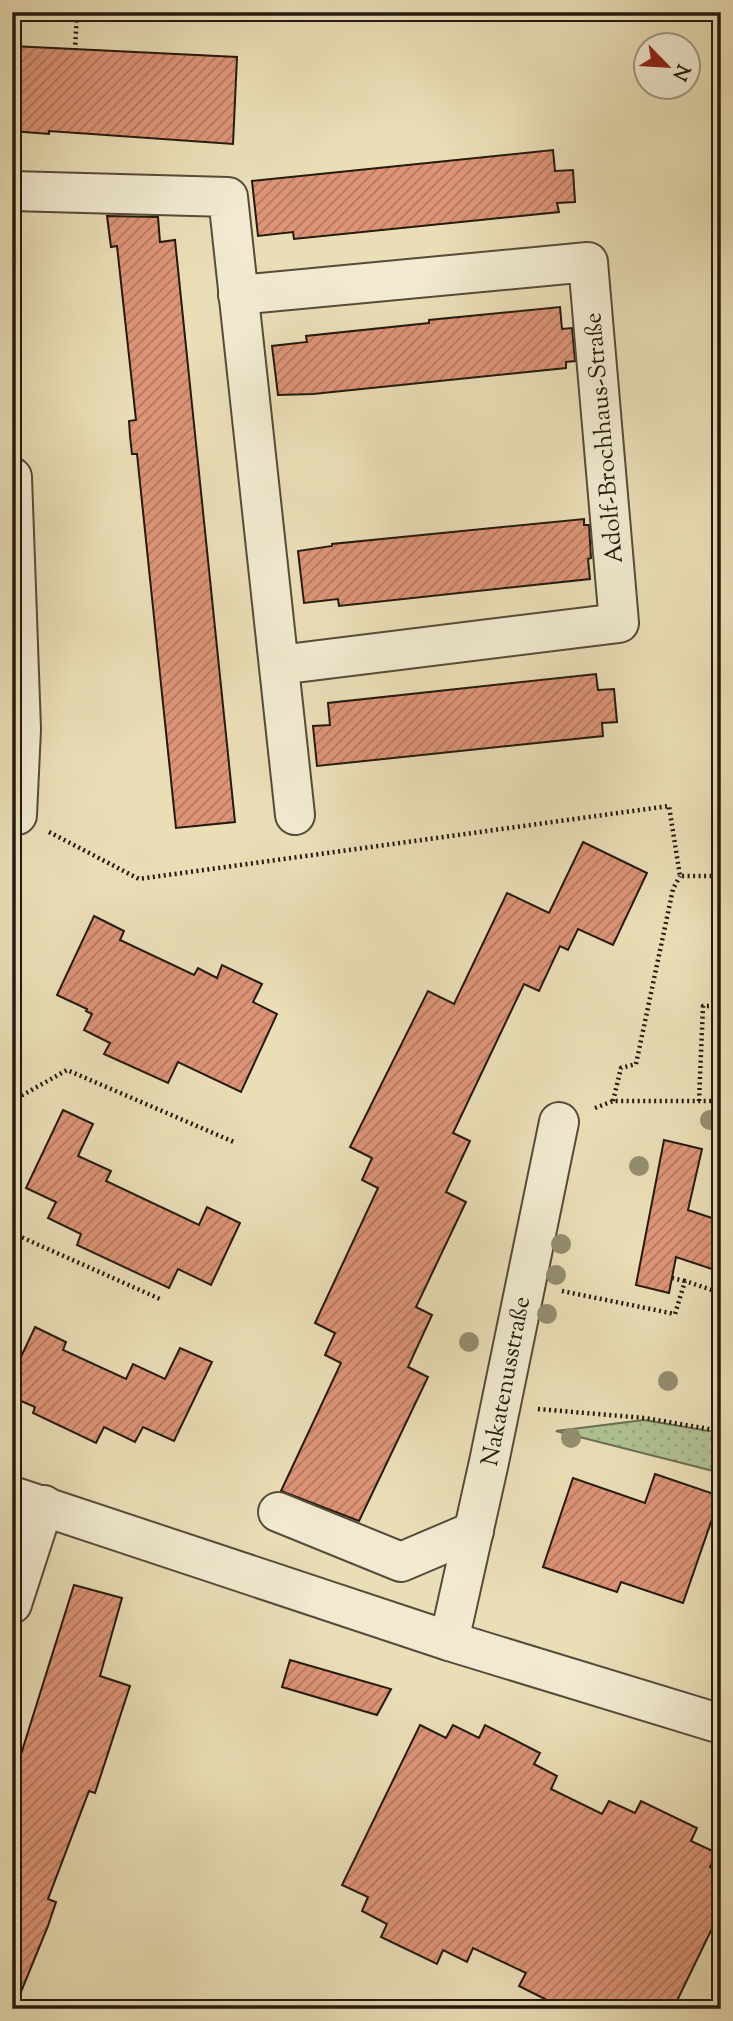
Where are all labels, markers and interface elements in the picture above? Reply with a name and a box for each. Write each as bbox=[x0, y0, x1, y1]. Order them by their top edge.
north arrow bbox=[632, 32, 702, 102]
text: N bbox=[665, 60, 696, 85]
street label: Adolf-Brochhaus-Straße bbox=[577, 311, 633, 565]
street label: Nakatenusstraße bbox=[474, 1294, 540, 1469]

